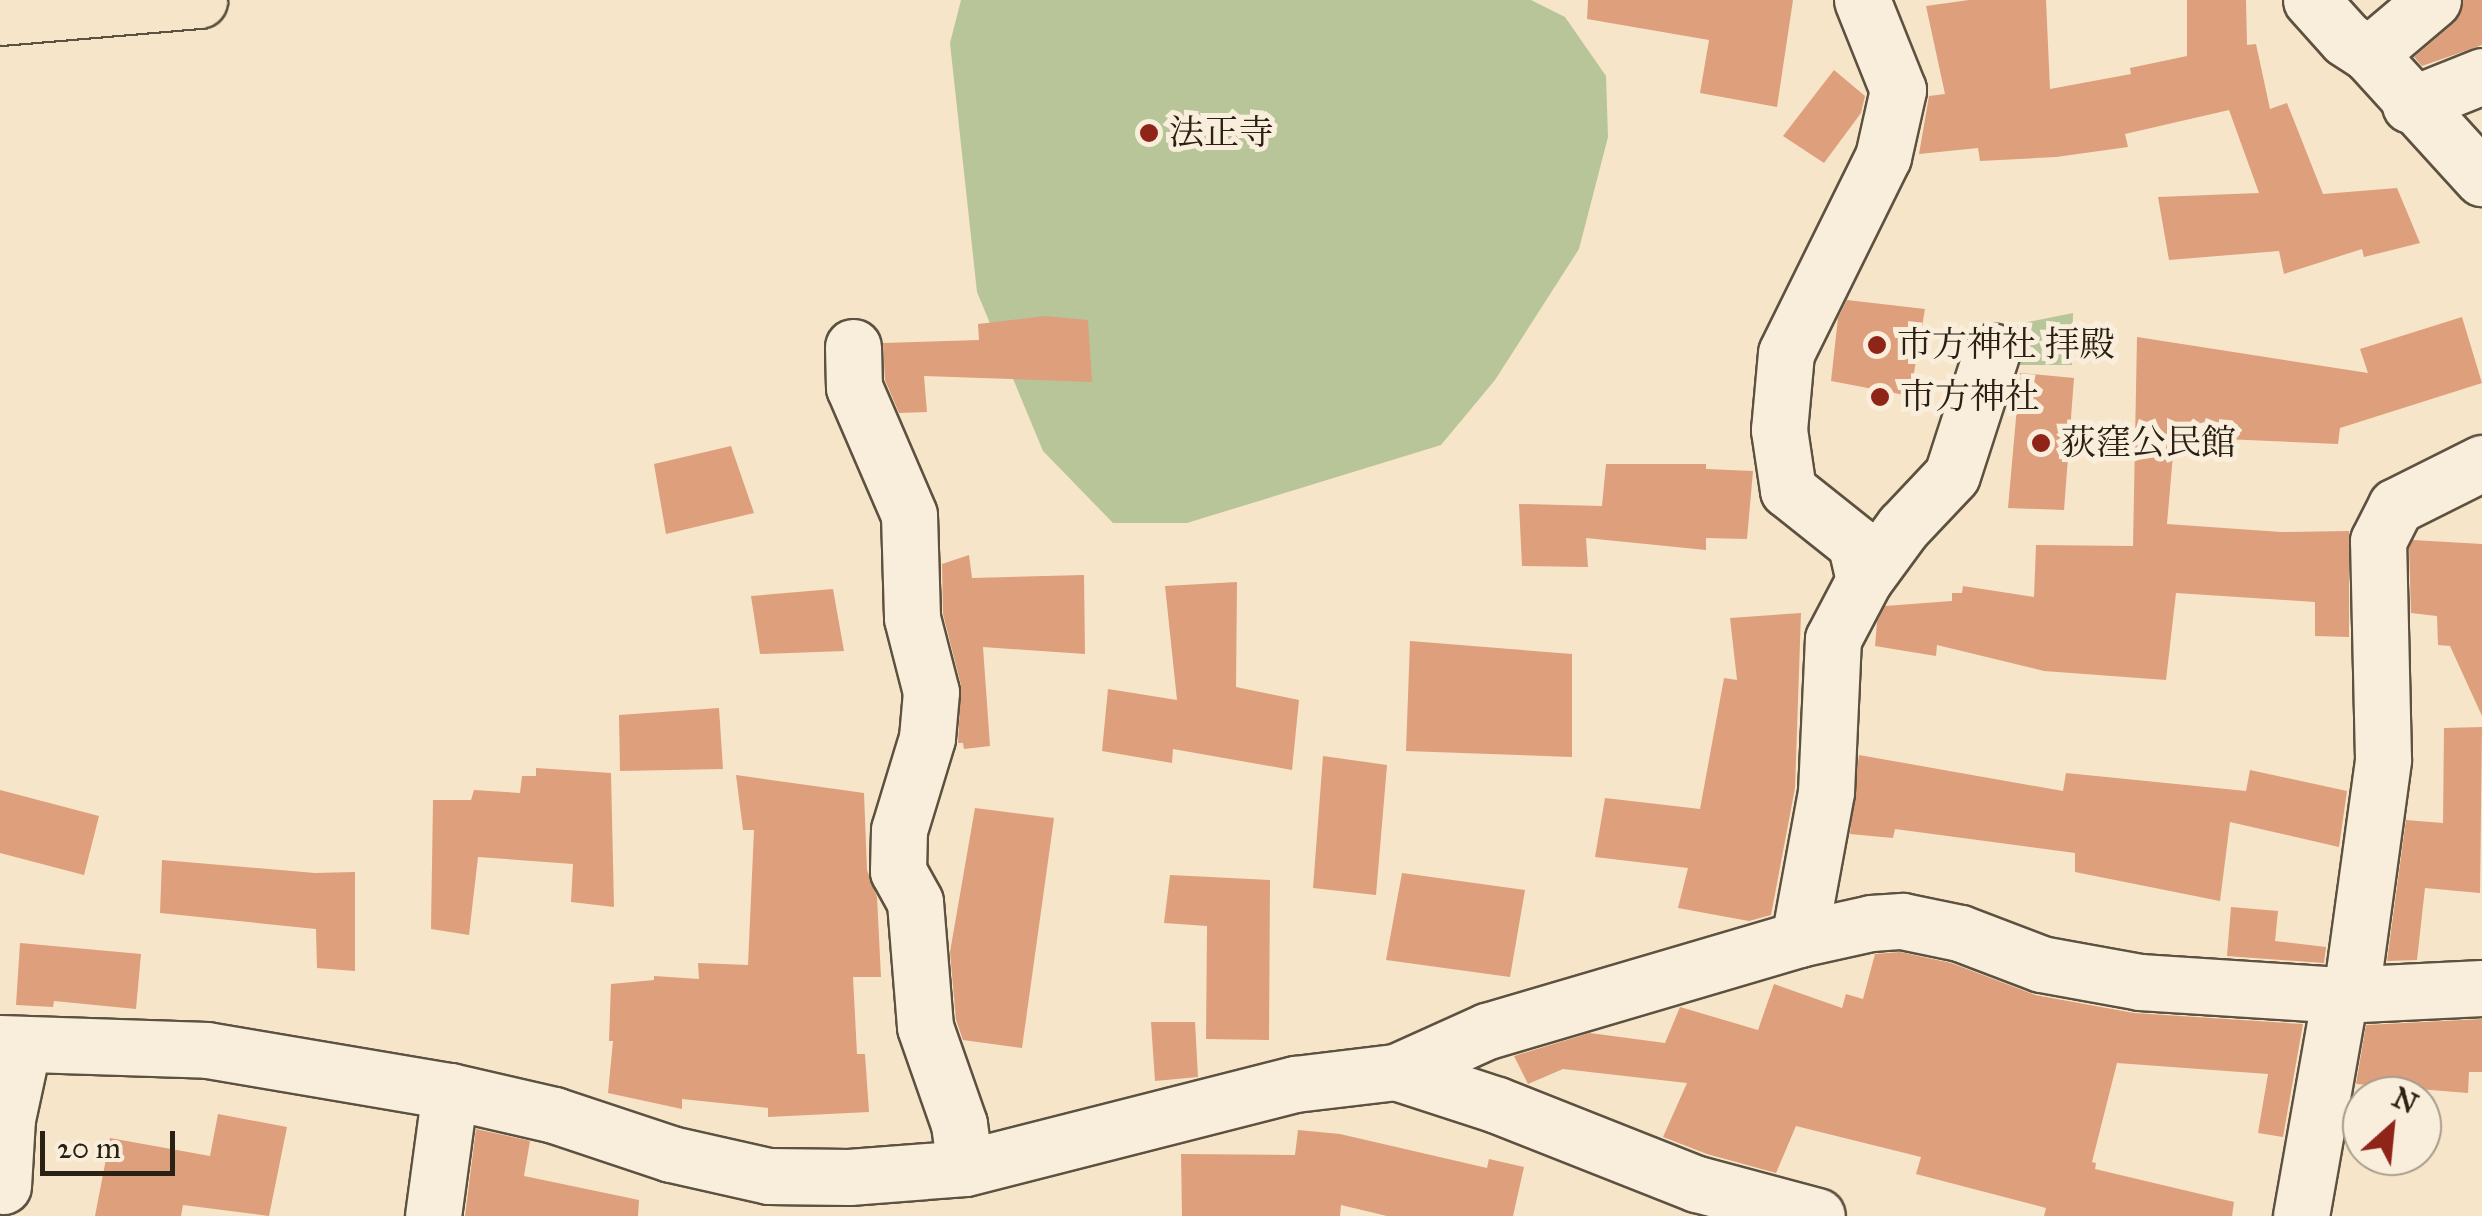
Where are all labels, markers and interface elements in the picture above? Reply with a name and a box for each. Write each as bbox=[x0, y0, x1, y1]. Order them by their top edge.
place label: 法正寺 bbox=[1169, 112, 1274, 154]
marker: 法正寺 bbox=[1138, 122, 1160, 144]
place label: 市方神社 拝殿 bbox=[1897, 324, 2115, 366]
marker: 市方神社 拝殿 bbox=[1866, 334, 1888, 356]
place label: 市方神社 bbox=[1900, 376, 2040, 418]
marker: 市方神社 bbox=[1869, 386, 1891, 408]
place label: 荻窪公民館 bbox=[2061, 422, 2236, 464]
marker: 荻窪公民館 bbox=[2030, 432, 2052, 454]
north arrow bbox=[2342, 1076, 2442, 1176]
text: N bbox=[2386, 1080, 2423, 1122]
scale bar bbox=[45, 1111, 180, 1173]
text: 20 m bbox=[57, 1130, 121, 1166]

